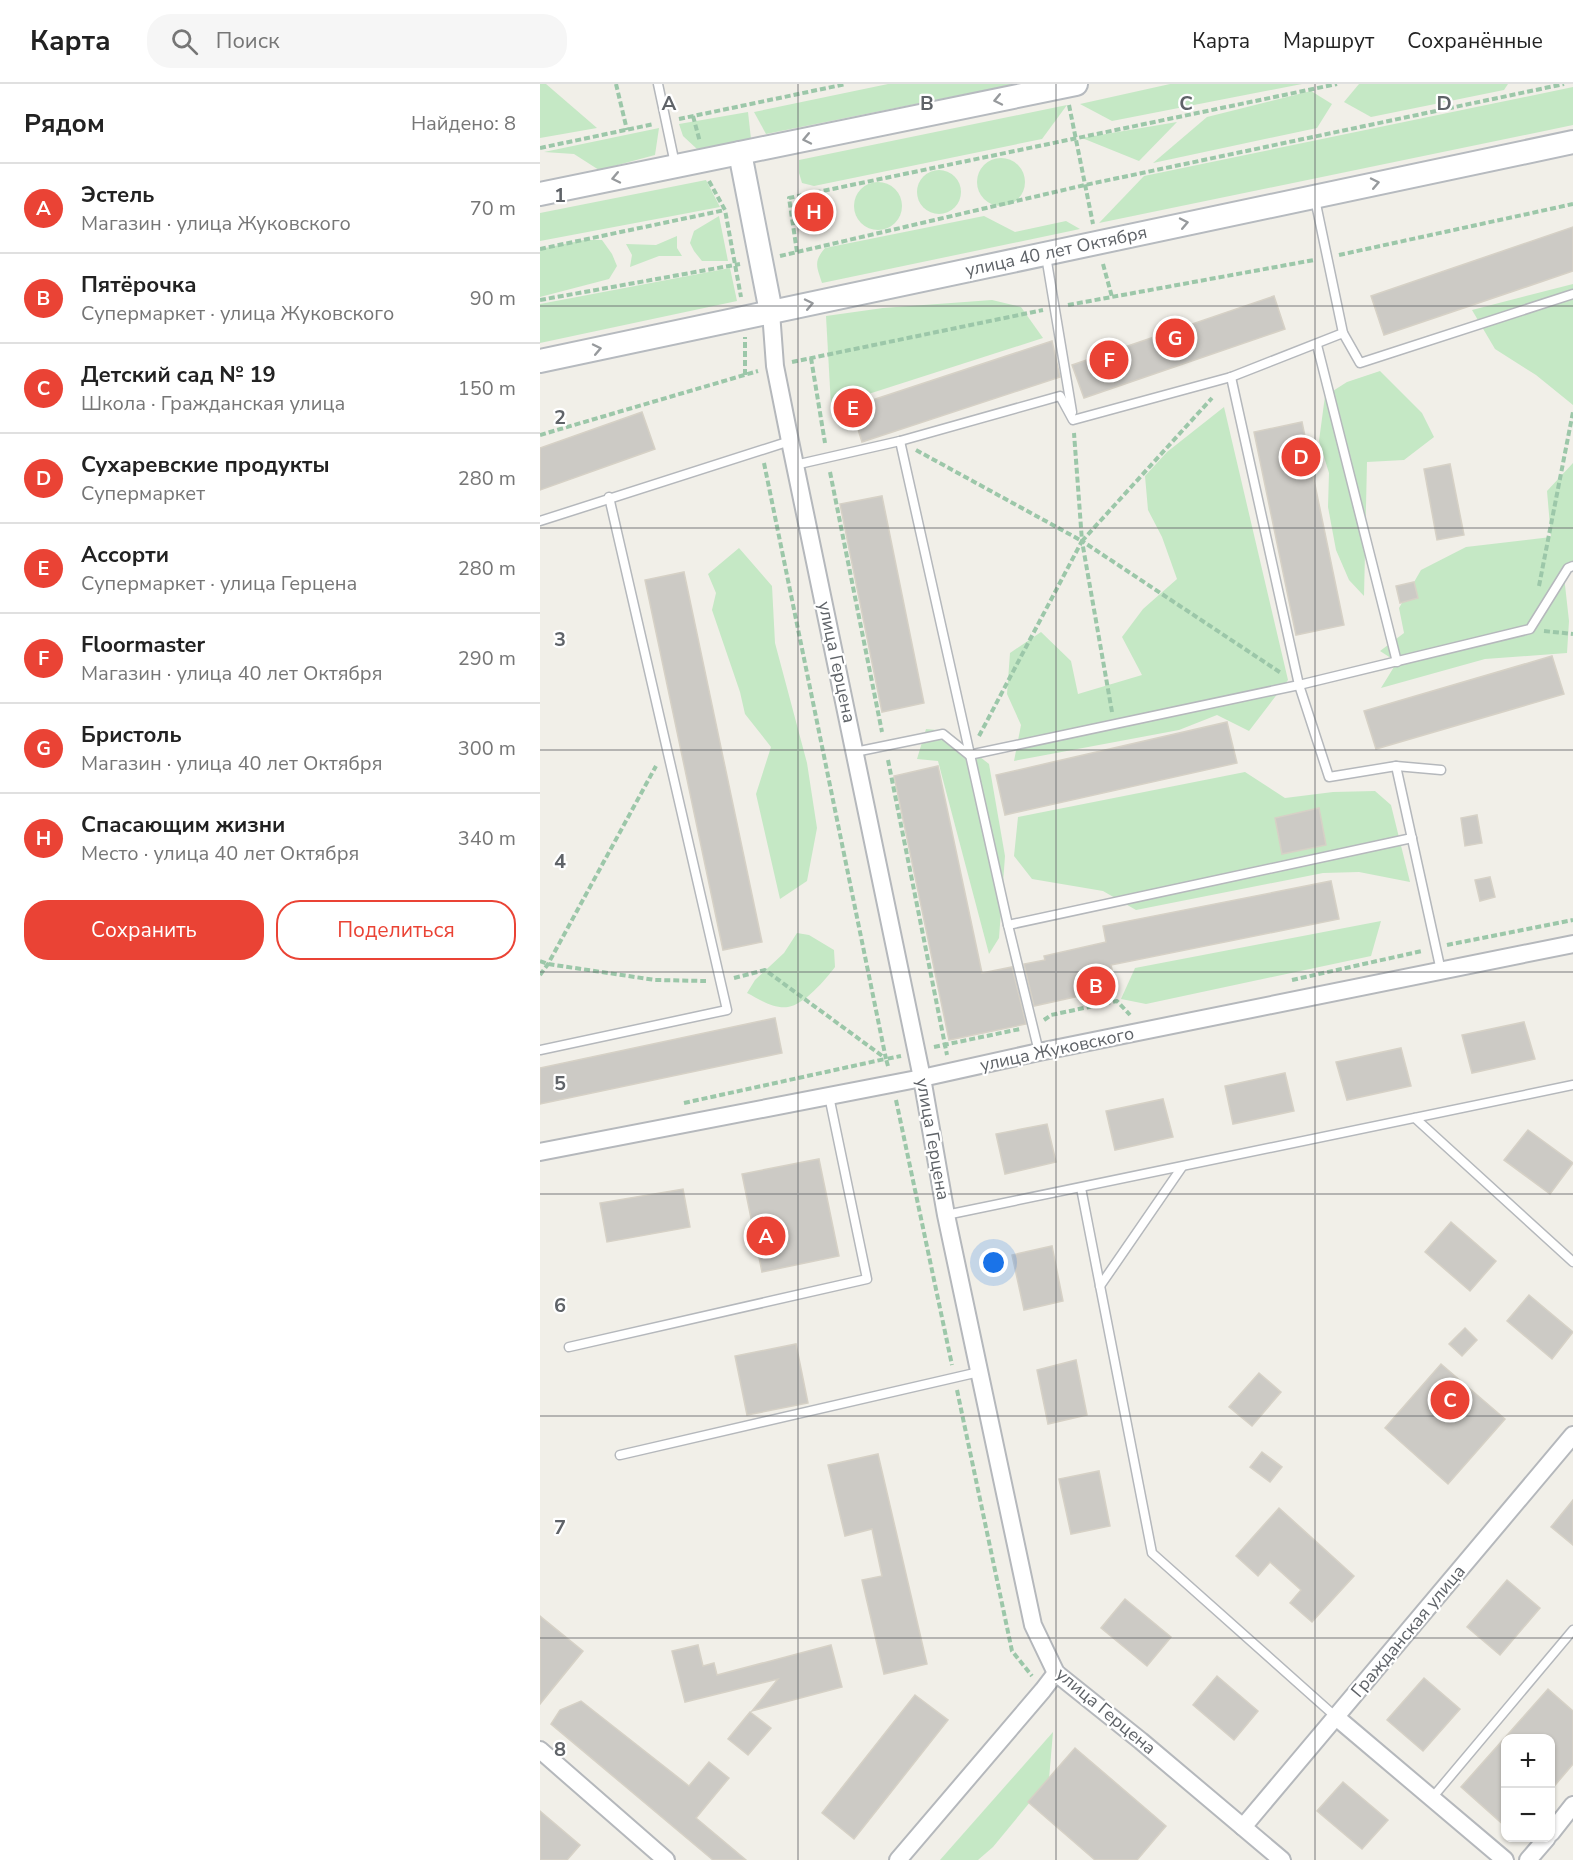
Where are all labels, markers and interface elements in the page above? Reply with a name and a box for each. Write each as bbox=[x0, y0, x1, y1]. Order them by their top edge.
search box bbox=[147, 14, 567, 68]
text: Карта bbox=[30, 22, 111, 60]
icon: search bbox=[168, 25, 201, 58]
text: Поиск bbox=[216, 26, 280, 56]
text: Карта bbox=[1192, 27, 1250, 55]
text: Маршрут bbox=[1283, 27, 1374, 55]
text: Сохранённые bbox=[1407, 27, 1543, 55]
text: A bbox=[662, 90, 677, 117]
text: B bbox=[920, 90, 934, 117]
text: C bbox=[1179, 90, 1193, 117]
text: D bbox=[1436, 90, 1452, 117]
one-way arrow bbox=[993, 93, 1003, 106]
text: Рядом bbox=[24, 106, 105, 141]
text: Найдено: 8 bbox=[411, 110, 516, 137]
one-way arrow bbox=[802, 132, 812, 145]
one-way arrow bbox=[611, 170, 621, 183]
one-way arrow bbox=[1370, 177, 1380, 190]
text: Эстель bbox=[81, 180, 154, 210]
text: 1 bbox=[554, 182, 566, 209]
pin: H bbox=[794, 190, 834, 234]
text: A bbox=[36, 195, 51, 222]
text: 70 m bbox=[470, 195, 516, 222]
text: Магазин · улица Жуковского bbox=[81, 210, 351, 237]
one-way arrow bbox=[1179, 217, 1189, 230]
street label: улица 40 лет Октября bbox=[963, 220, 1149, 282]
text: Пятёрочка bbox=[81, 270, 197, 300]
text: B bbox=[37, 285, 50, 312]
text: 90 m bbox=[470, 285, 516, 312]
one-way arrow bbox=[803, 298, 813, 311]
text: Супермаркет · улица Жуковского bbox=[81, 300, 394, 327]
pin: G bbox=[1156, 316, 1194, 360]
pin: F bbox=[1090, 338, 1128, 382]
one-way arrow bbox=[592, 343, 602, 356]
text: Детский сад № 19 bbox=[81, 360, 276, 390]
text: C bbox=[37, 375, 50, 402]
text: 150 m bbox=[458, 375, 516, 402]
pin: E bbox=[834, 386, 872, 430]
text: Школа · Гражданская улица bbox=[81, 390, 345, 417]
text: 2 bbox=[554, 404, 566, 431]
pin: D bbox=[1282, 434, 1320, 479]
text: Сухаревские продукты bbox=[81, 450, 330, 480]
text: D bbox=[36, 465, 51, 492]
text: 280 m bbox=[458, 465, 516, 492]
text: Супермаркет bbox=[81, 480, 205, 507]
text: Ассорти bbox=[81, 540, 169, 570]
text: E bbox=[38, 555, 49, 582]
text: 280 m bbox=[458, 555, 516, 582]
text: Супермаркет · улица Герцена bbox=[81, 570, 357, 597]
street label: улица Герцена bbox=[812, 599, 862, 725]
text: 3 bbox=[554, 626, 566, 653]
text: Floormaster bbox=[81, 630, 205, 660]
text: F bbox=[38, 645, 49, 672]
text: 290 m bbox=[458, 645, 516, 672]
text: Магазин · улица 40 лет Октября bbox=[81, 660, 382, 687]
text: Бристоль bbox=[81, 720, 182, 750]
text: G bbox=[36, 735, 51, 762]
text: 300 m bbox=[458, 735, 516, 762]
text: Магазин · улица 40 лет Октября bbox=[81, 750, 382, 777]
text: Спасающим жизни bbox=[81, 810, 285, 840]
text: H bbox=[36, 825, 51, 852]
text: 340 m bbox=[458, 825, 516, 852]
text: Место · улица 40 лет Октября bbox=[81, 840, 359, 867]
text: 4 bbox=[554, 848, 566, 875]
button: Сохранить bbox=[24, 900, 264, 960]
button: Поделиться bbox=[276, 900, 516, 960]
pin: B bbox=[1076, 964, 1116, 1008]
street label: улица Жуковского bbox=[978, 1021, 1136, 1077]
text: 5 bbox=[554, 1070, 566, 1097]
street label: улица Герцена bbox=[910, 1076, 956, 1202]
pin: A bbox=[746, 1214, 786, 1258]
your location bbox=[979, 1248, 1008, 1277]
text: 6 bbox=[554, 1292, 566, 1319]
pin: C bbox=[1430, 1378, 1470, 1422]
text: 7 bbox=[554, 1514, 566, 1541]
street label: Гражданская улица bbox=[1345, 1560, 1471, 1702]
street label: улица Герцена bbox=[1051, 1662, 1161, 1760]
map controls bbox=[1501, 1734, 1555, 1842]
button: + bbox=[1501, 1734, 1555, 1788]
text: 8 bbox=[554, 1736, 566, 1763]
button: − bbox=[1501, 1788, 1555, 1842]

